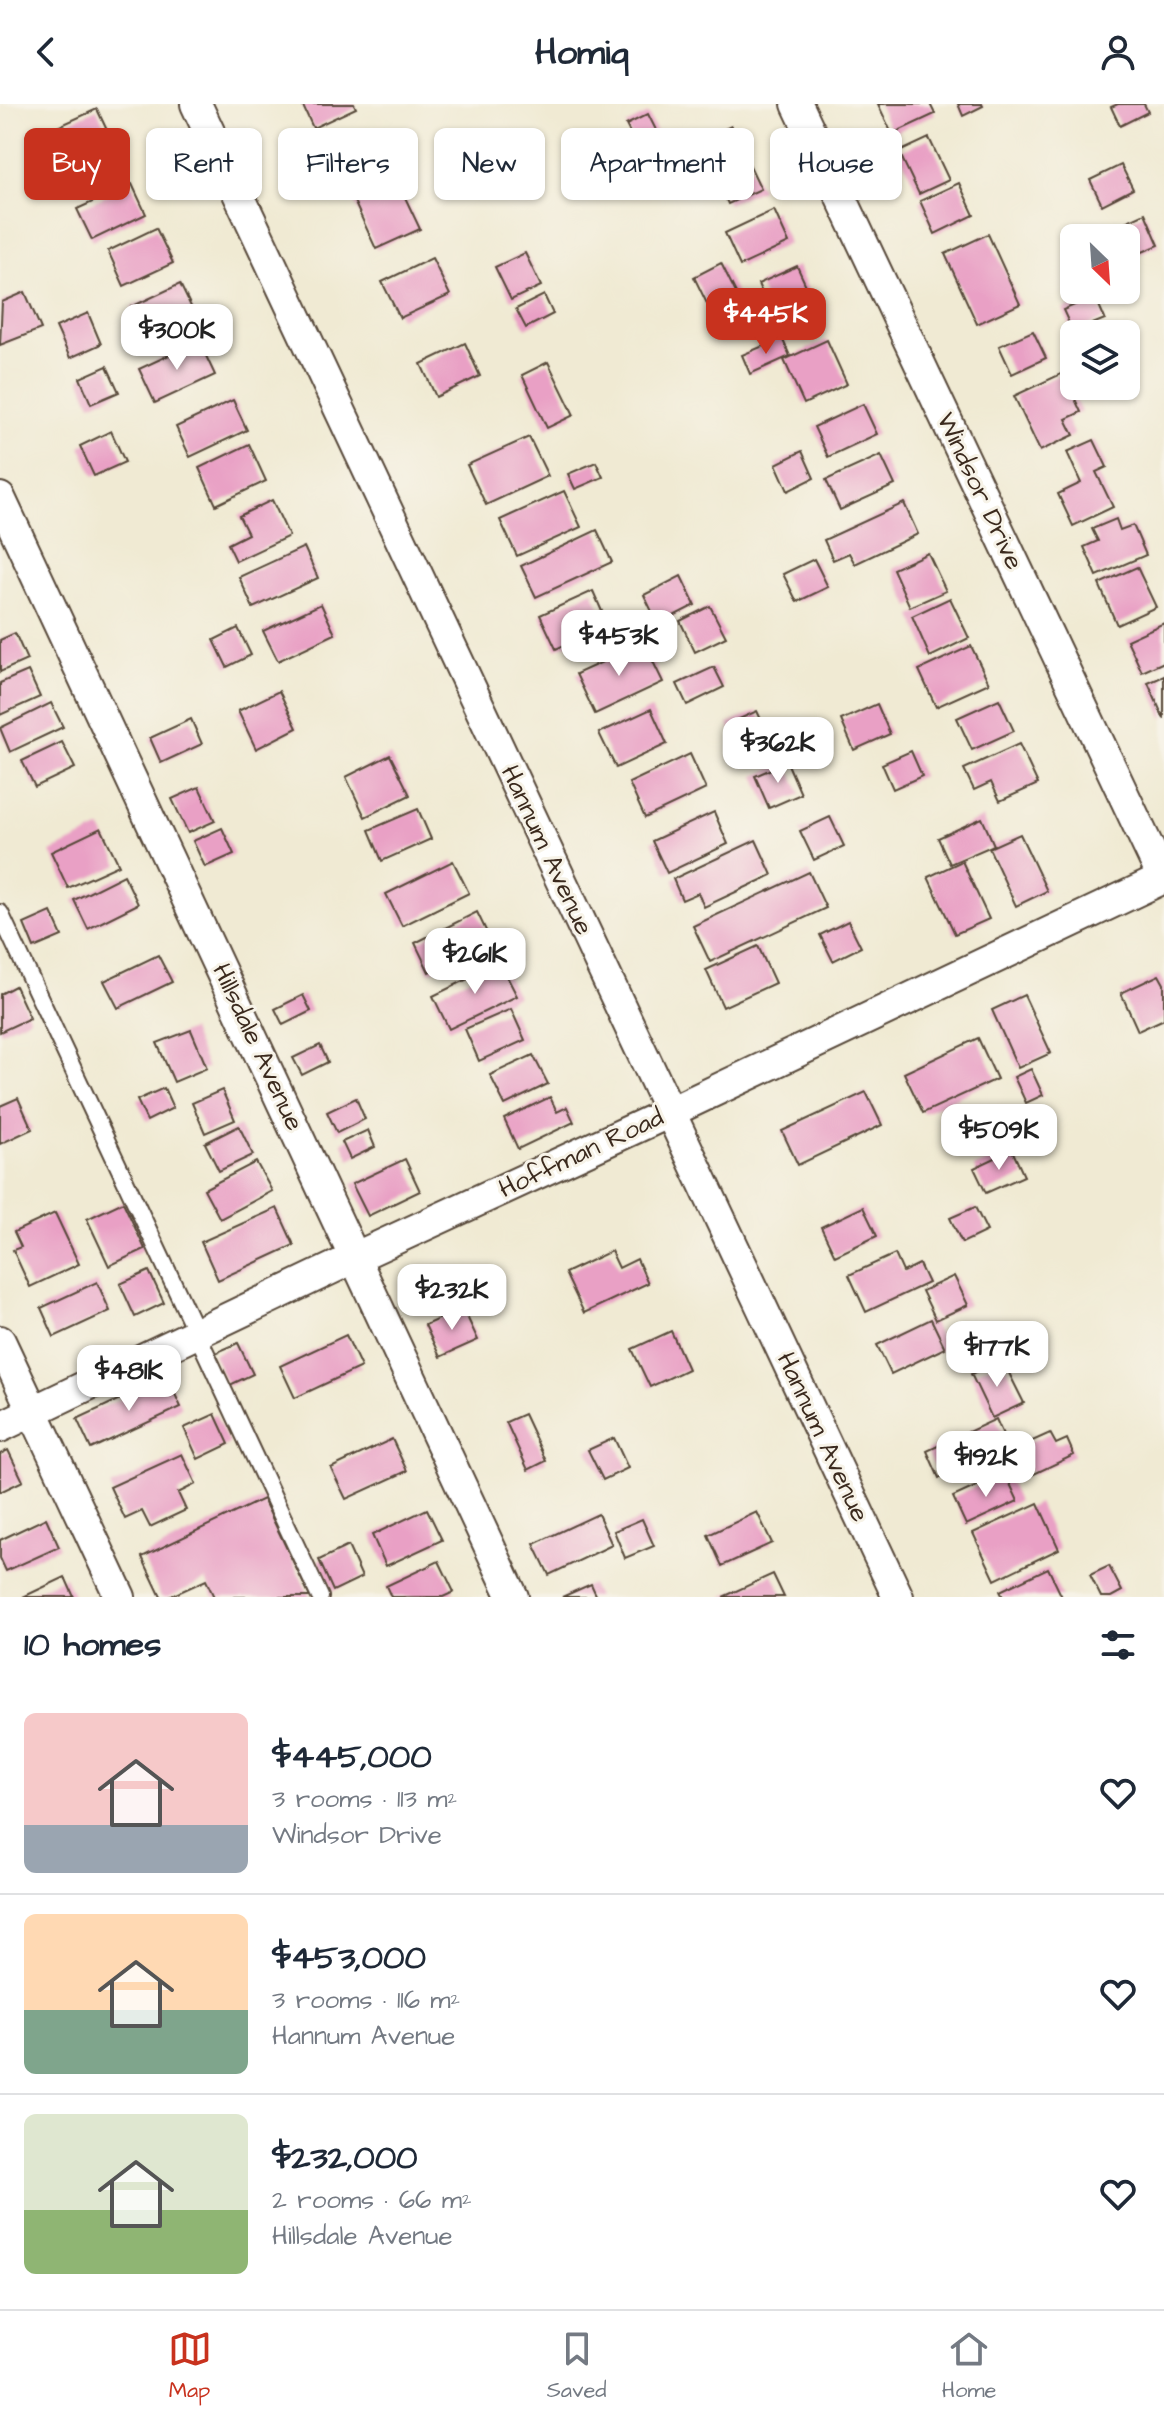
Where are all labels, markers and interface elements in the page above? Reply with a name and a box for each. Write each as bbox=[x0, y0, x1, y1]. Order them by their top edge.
text: Homiq bbox=[535, 27, 629, 78]
icon: back bbox=[24, 30, 68, 74]
icon: person bbox=[1096, 30, 1140, 74]
chip: Buy bbox=[24, 128, 130, 200]
chip: Rent bbox=[146, 128, 262, 200]
chip: Filters bbox=[278, 128, 418, 200]
chip: New bbox=[434, 128, 545, 200]
chip: Apartment bbox=[561, 128, 754, 200]
chip: House bbox=[770, 128, 902, 200]
north arrow bbox=[1060, 224, 1140, 304]
map controls bbox=[1060, 224, 1140, 400]
pin: $445K bbox=[710, 288, 822, 356]
text: $445K bbox=[724, 296, 808, 332]
pin: $300K bbox=[121, 304, 233, 372]
text: $300K bbox=[139, 312, 215, 348]
button: layers bbox=[1060, 320, 1140, 400]
street label: Windsor Drive bbox=[928, 406, 1032, 576]
pin: $453K bbox=[563, 610, 675, 678]
text: $453K bbox=[579, 618, 659, 654]
pin: $362K bbox=[722, 717, 834, 785]
text: $362K bbox=[741, 725, 815, 761]
street label: Hannum Avenue bbox=[492, 759, 602, 941]
pin: $261K bbox=[419, 928, 531, 996]
text: $261K bbox=[443, 936, 507, 972]
street label: Hillsdale Avenue bbox=[204, 958, 312, 1136]
street label: Hoffman Road bbox=[493, 1099, 669, 1207]
pin: $509K bbox=[943, 1104, 1055, 1172]
text: $509K bbox=[959, 1112, 1039, 1148]
pin: $232K bbox=[396, 1264, 508, 1332]
text: $232K bbox=[415, 1272, 489, 1308]
pin: $177K bbox=[941, 1321, 1053, 1389]
text: $177K bbox=[964, 1329, 1030, 1365]
pin: $481K bbox=[73, 1345, 185, 1413]
street label: Hannum Avenue bbox=[768, 1346, 878, 1528]
text: $481K bbox=[95, 1353, 163, 1389]
pin: $192K bbox=[930, 1431, 1042, 1499]
text: $192K bbox=[954, 1439, 1018, 1475]
text: 10 homes bbox=[24, 1621, 161, 1669]
icon: filters bbox=[1096, 1623, 1140, 1667]
text: $445,000 bbox=[272, 1733, 432, 1781]
icon: home bbox=[88, 1745, 184, 1841]
icon: heart bbox=[1096, 1771, 1140, 1815]
text: 3 rooms · 113 m² bbox=[272, 1781, 457, 1817]
text: Windsor Drive bbox=[272, 1817, 442, 1853]
text: $453,000 bbox=[272, 1934, 426, 1982]
icon: home bbox=[88, 1946, 184, 2042]
icon: heart bbox=[1096, 1972, 1140, 2016]
text: 3 rooms · 116 m² bbox=[272, 1982, 460, 2018]
text: Hannum Avenue bbox=[272, 2018, 455, 2054]
text: $232,000 bbox=[272, 2134, 418, 2182]
icon: home bbox=[88, 2146, 184, 2242]
icon: heart bbox=[1096, 2172, 1140, 2216]
text: 2 rooms · 66 m² bbox=[272, 2182, 472, 2218]
text: Hillsdale Avenue bbox=[272, 2218, 453, 2254]
tab: Map bbox=[168, 2327, 212, 2406]
tab: Saved bbox=[547, 2327, 607, 2406]
tab: Home bbox=[942, 2327, 996, 2406]

